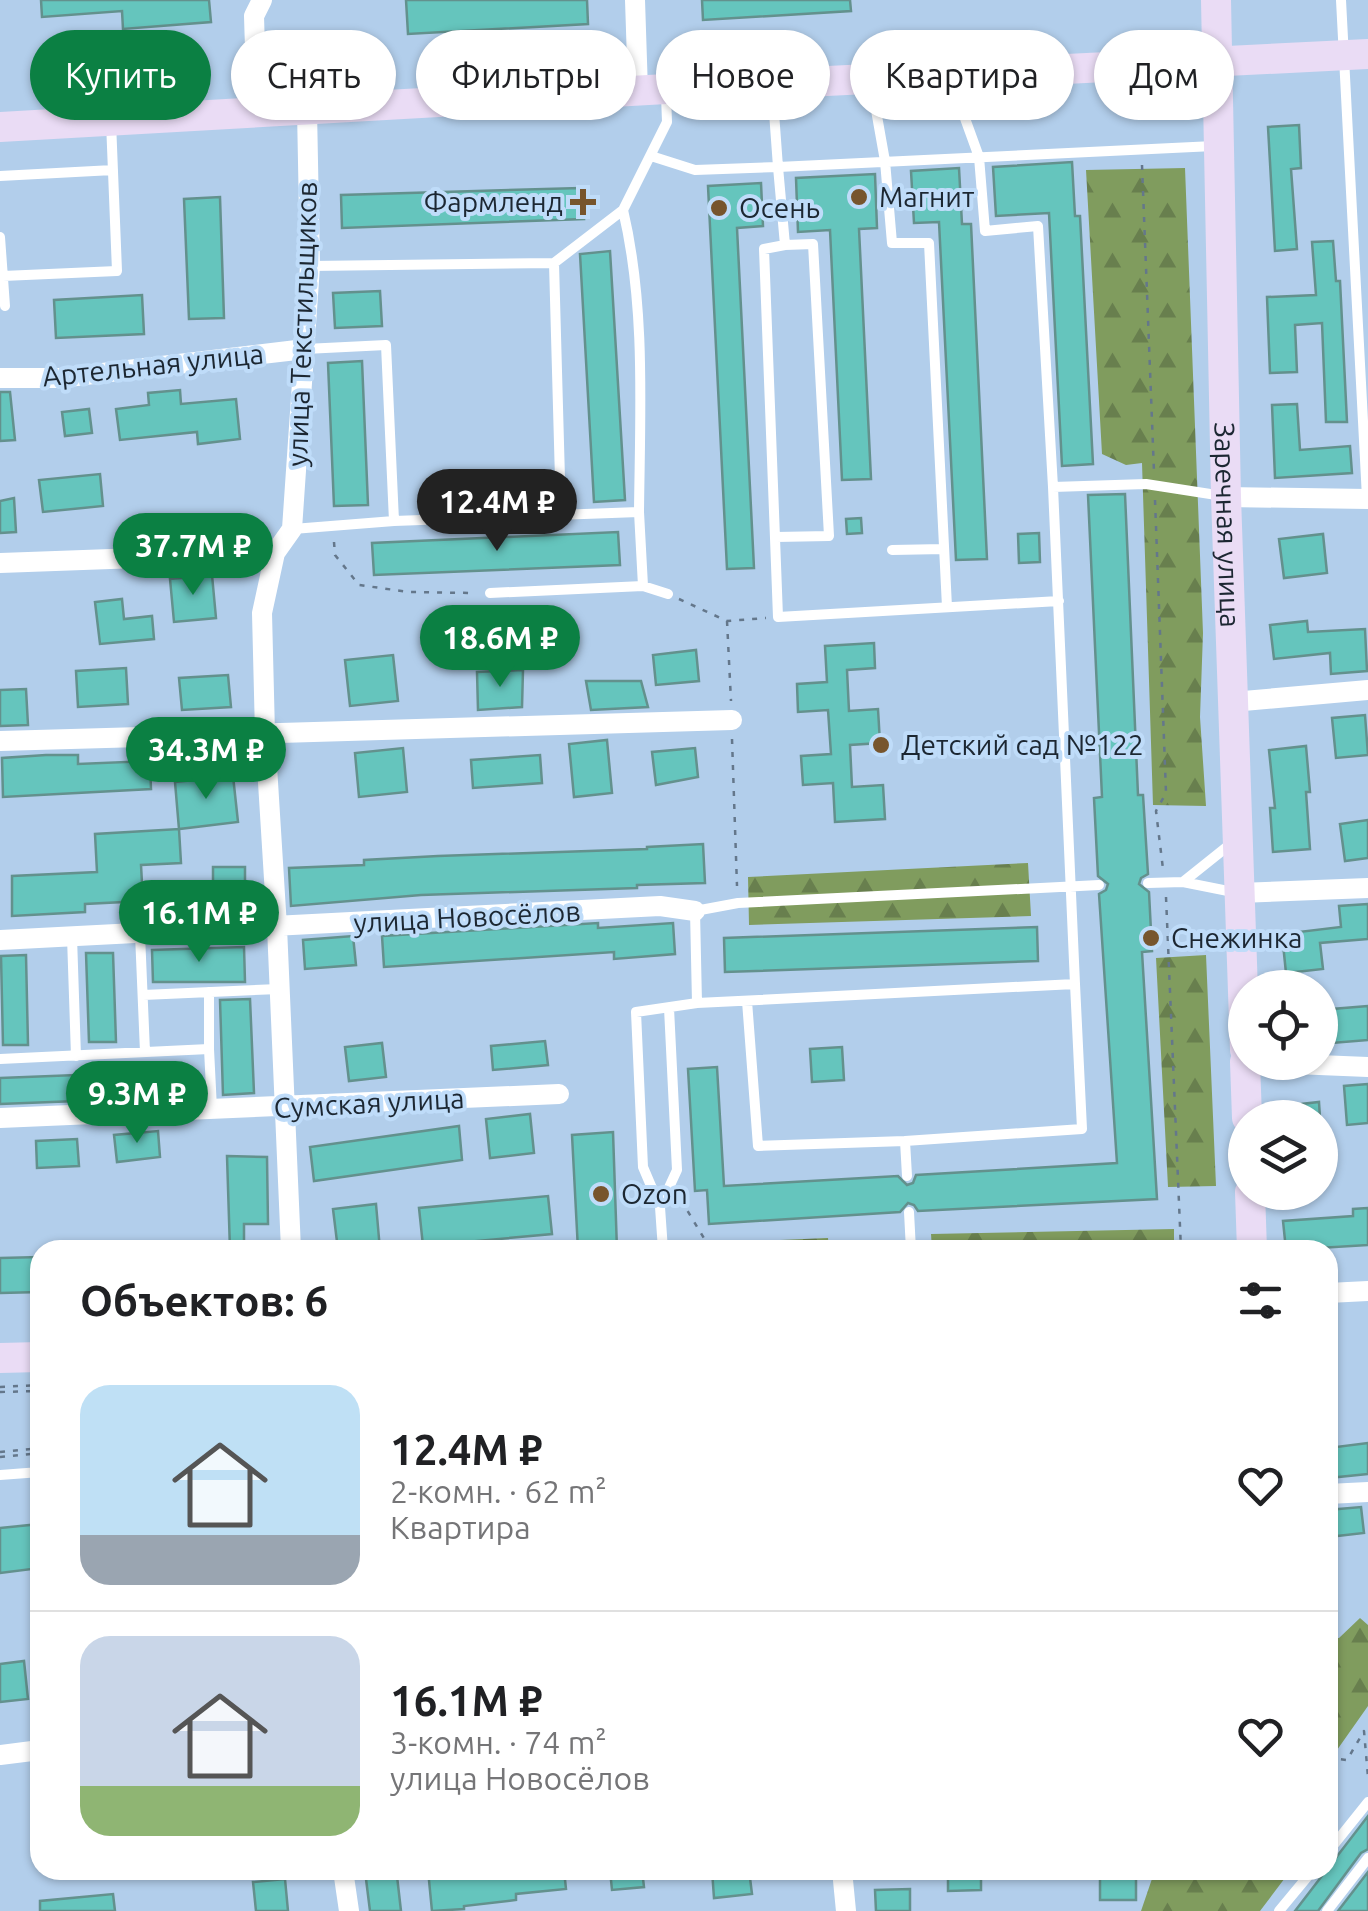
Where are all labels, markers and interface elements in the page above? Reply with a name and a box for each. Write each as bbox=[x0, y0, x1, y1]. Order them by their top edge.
chip: Купить bbox=[30, 30, 211, 120]
chip: Снять bbox=[231, 30, 396, 120]
chip: Фильтры bbox=[416, 30, 636, 120]
chip: Новое bbox=[656, 30, 830, 120]
chip: Квартира bbox=[850, 30, 1074, 120]
chip: Дом bbox=[1094, 30, 1234, 120]
street label: улица Текстильщиков bbox=[281, 181, 322, 467]
place label: Магнит bbox=[879, 181, 975, 212]
place label: Фармленд bbox=[423, 186, 563, 217]
marker: Магнит bbox=[848, 186, 870, 208]
marker: Фармленд bbox=[572, 191, 594, 213]
place label: Осень bbox=[739, 192, 820, 223]
marker: Осень bbox=[708, 197, 730, 219]
street label: Артельная улица bbox=[41, 337, 265, 392]
street label: Заречная улица bbox=[1209, 422, 1246, 628]
pin: 12.4M ₽ bbox=[405, 469, 589, 554]
text: 12.4M ₽ bbox=[439, 483, 555, 519]
pin: 37.7M ₽ bbox=[101, 513, 285, 598]
text: 37.7M ₽ bbox=[135, 527, 251, 563]
pin: 18.6M ₽ bbox=[408, 605, 592, 690]
text: 18.6M ₽ bbox=[442, 619, 558, 655]
pin: 34.3M ₽ bbox=[114, 717, 298, 802]
place label: Детский сад №122 bbox=[901, 729, 1144, 760]
text: 34.3M ₽ bbox=[148, 731, 264, 767]
marker: Детский сад №122 bbox=[870, 734, 892, 756]
pin: 16.1M ₽ bbox=[107, 880, 291, 965]
text: 16.1M ₽ bbox=[141, 894, 257, 930]
street label: улица Новосёлов bbox=[353, 895, 581, 938]
place label: Снежинка bbox=[1171, 922, 1302, 953]
marker: Снежинка bbox=[1140, 927, 1162, 949]
map controls bbox=[1228, 970, 1338, 1210]
button: locate bbox=[1228, 970, 1338, 1080]
pin: 9.3M ₽ bbox=[56, 1061, 218, 1146]
text: 9.3M ₽ bbox=[88, 1075, 186, 1111]
street label: Сумская улица bbox=[273, 1082, 465, 1123]
button: layers bbox=[1228, 1100, 1338, 1210]
place label: Ozon bbox=[621, 1178, 688, 1209]
marker: Ozon bbox=[590, 1183, 612, 1205]
icon: filters bbox=[1233, 1273, 1288, 1328]
text: Объектов: 6 bbox=[80, 1277, 328, 1324]
icon: home bbox=[160, 1425, 280, 1545]
text: 12.4M ₽ bbox=[390, 1426, 542, 1473]
icon: heart bbox=[1233, 1458, 1288, 1513]
text: 2-комн. · 62 m² bbox=[390, 1473, 607, 1509]
text: Квартира bbox=[390, 1509, 531, 1545]
icon: home bbox=[160, 1676, 280, 1796]
text: 16.1M ₽ bbox=[390, 1677, 542, 1724]
icon: heart bbox=[1233, 1709, 1288, 1764]
text: 3-комн. · 74 m² bbox=[390, 1724, 607, 1760]
text: улица Новосёлов bbox=[390, 1760, 650, 1796]

